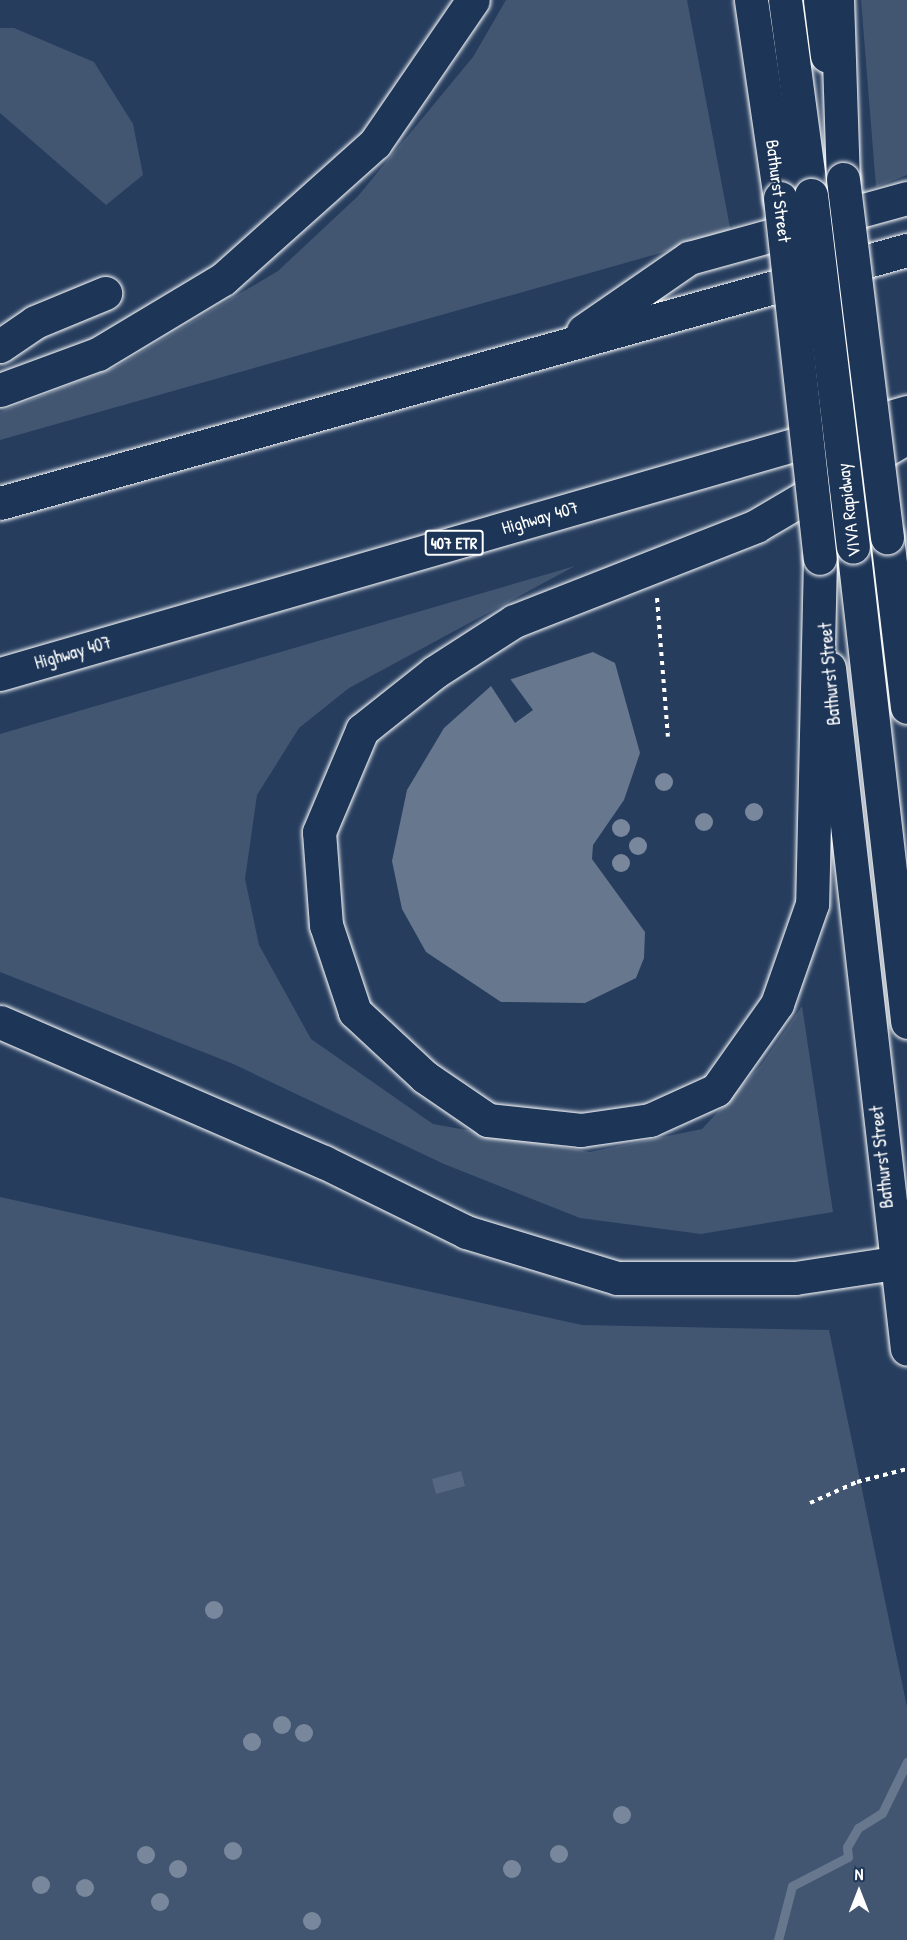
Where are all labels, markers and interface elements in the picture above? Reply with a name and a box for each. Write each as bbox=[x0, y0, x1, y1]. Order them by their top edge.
street label: Bathurst Street bbox=[761, 138, 795, 244]
street label: VIVA Rapidway bbox=[833, 462, 865, 558]
street label: Highway 407 bbox=[499, 497, 581, 539]
road number: 407 ETR bbox=[424, 530, 484, 556]
street label: Bathurst Street bbox=[815, 622, 845, 726]
street label: Highway 407 bbox=[32, 632, 114, 674]
street label: Bathurst Street bbox=[866, 1105, 898, 1209]
north arrow bbox=[829, 1862, 889, 1922]
text: N bbox=[855, 1863, 863, 1885]

